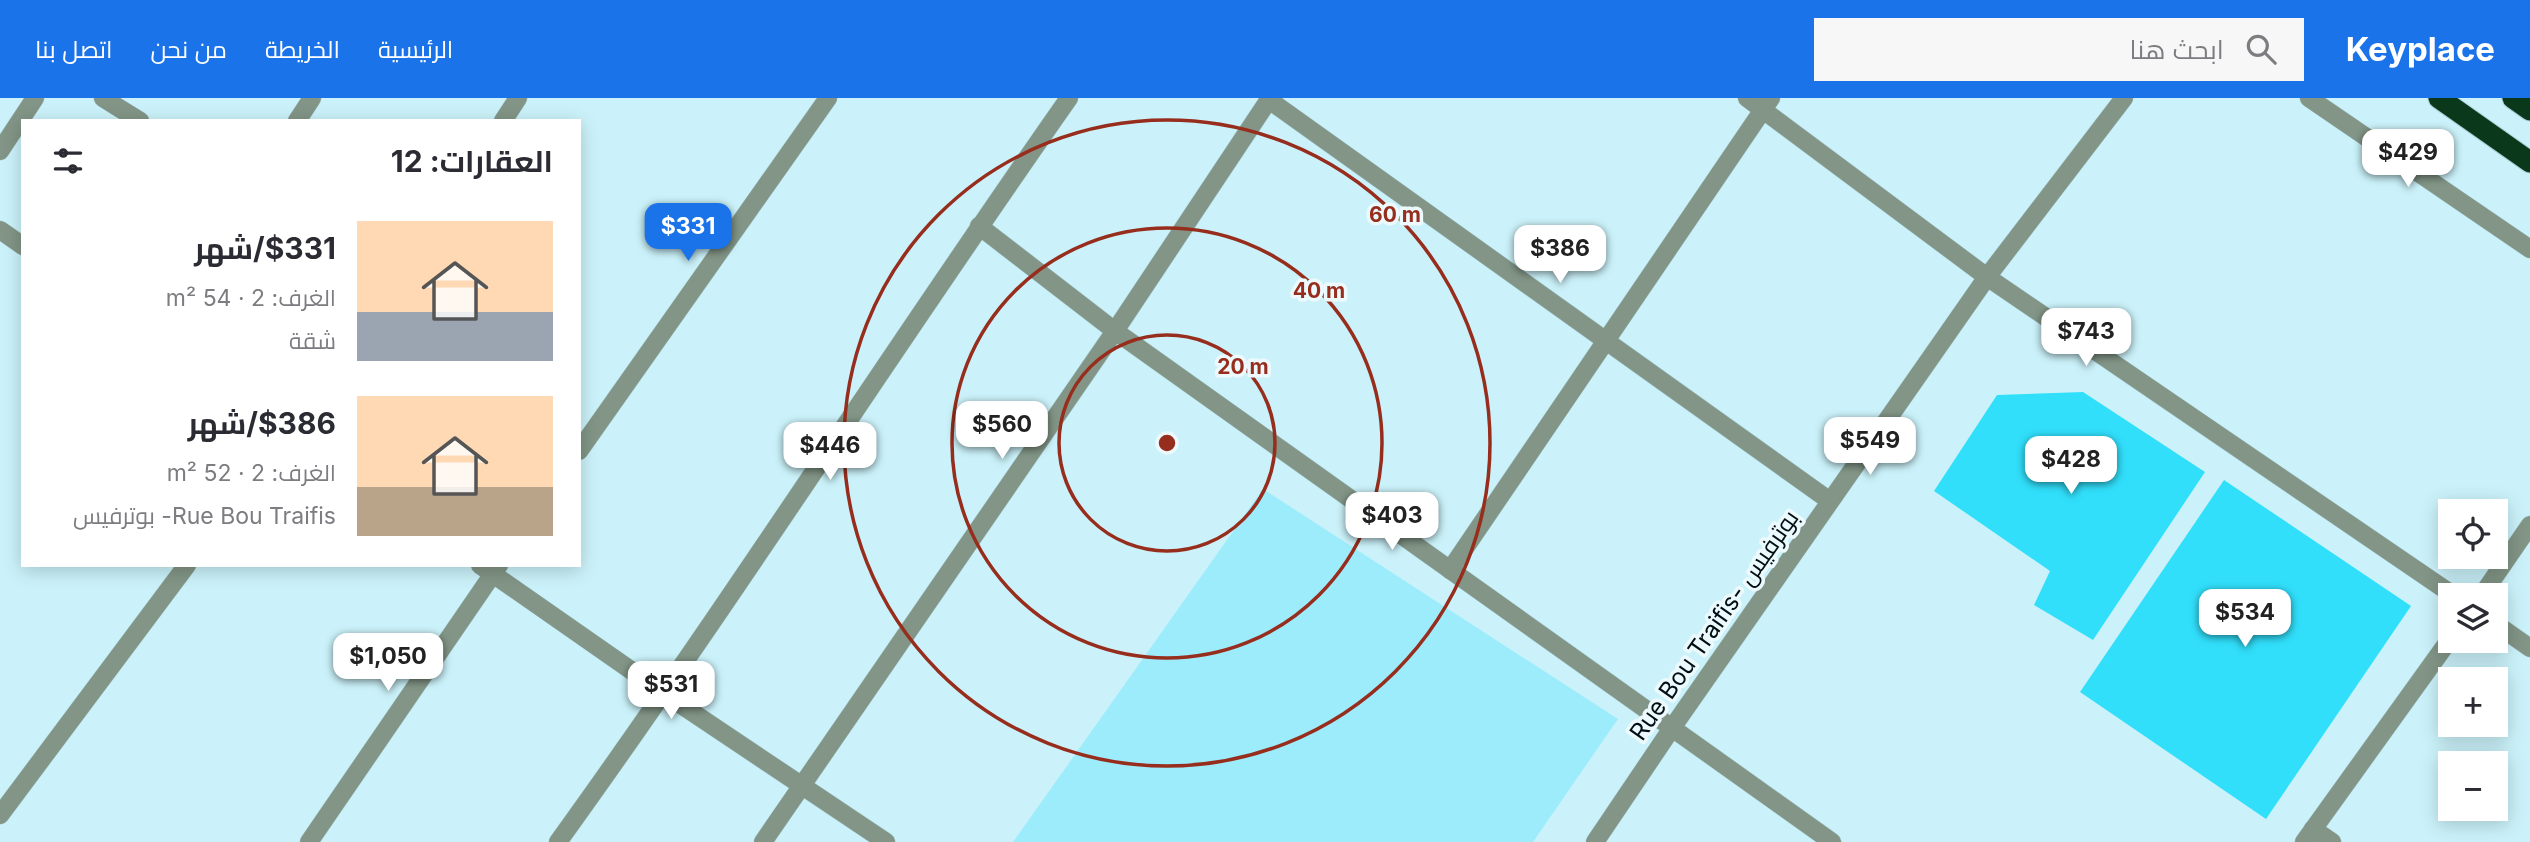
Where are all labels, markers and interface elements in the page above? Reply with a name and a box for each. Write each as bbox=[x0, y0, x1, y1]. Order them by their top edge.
search box bbox=[1814, 18, 2304, 81]
text: Keyplace bbox=[2346, 29, 2495, 69]
icon: search bbox=[2242, 30, 2280, 68]
text: ابحث هنا bbox=[2129, 34, 2224, 65]
text: اتصل بنا bbox=[35, 35, 112, 64]
text: من نحن bbox=[150, 35, 227, 64]
text: الخريطة bbox=[265, 35, 340, 64]
text: الرئيسية bbox=[378, 35, 453, 64]
pin: $429 bbox=[2367, 130, 2449, 189]
text: $429 bbox=[2378, 138, 2438, 166]
icon: filters bbox=[49, 142, 87, 180]
text: العقارات: 12 bbox=[391, 143, 553, 179]
text: 60 m bbox=[1369, 202, 1421, 227]
pin: $331 bbox=[647, 204, 729, 263]
text: $331 bbox=[661, 212, 715, 240]
pin: $386 bbox=[1519, 226, 1601, 285]
text: $331/شهر bbox=[194, 230, 336, 266]
text: $386 bbox=[1530, 234, 1590, 262]
icon: home bbox=[413, 249, 497, 333]
text: 40 m bbox=[1293, 278, 1345, 303]
text: الغرف: 2 · 54 m² bbox=[166, 284, 336, 312]
pin: $743 bbox=[2045, 308, 2127, 368]
text: $743 bbox=[2057, 317, 2115, 345]
text: شقة bbox=[289, 327, 336, 355]
text: 20 m bbox=[1217, 354, 1269, 379]
pin: $560 bbox=[961, 402, 1043, 461]
text: $386/شهر bbox=[188, 405, 336, 441]
text: $560 bbox=[972, 410, 1032, 438]
pin: $549 bbox=[1829, 418, 1911, 477]
pin: $446 bbox=[789, 422, 871, 482]
icon: home bbox=[413, 424, 497, 508]
text: $549 bbox=[1840, 426, 1900, 454]
text: $446 bbox=[799, 431, 861, 459]
centre of rings bbox=[1155, 431, 1179, 455]
pin: $428 bbox=[2030, 436, 2112, 496]
text: $428 bbox=[2041, 445, 2101, 473]
text: الغرف: 2 · 52 m² bbox=[167, 459, 336, 487]
pin: $403 bbox=[1351, 492, 1433, 552]
map controls bbox=[2438, 499, 2508, 821]
button: locate bbox=[2438, 499, 2508, 569]
text: $403 bbox=[1362, 501, 1422, 529]
text: Rue Bou Traifis- بوترفيس bbox=[73, 502, 336, 530]
street label: Rue Bou Traifis- بوترفيس bbox=[1623, 504, 1805, 746]
button: layers bbox=[2438, 583, 2508, 653]
pin: $534 bbox=[2204, 589, 2286, 649]
text: $534 bbox=[2215, 598, 2275, 626]
pin: $1,050 bbox=[331, 634, 445, 693]
text: $1,050 bbox=[349, 642, 427, 670]
pin: $531 bbox=[630, 662, 712, 721]
button: + bbox=[2438, 667, 2508, 737]
text: $531 bbox=[644, 670, 698, 698]
button: − bbox=[2438, 751, 2508, 821]

